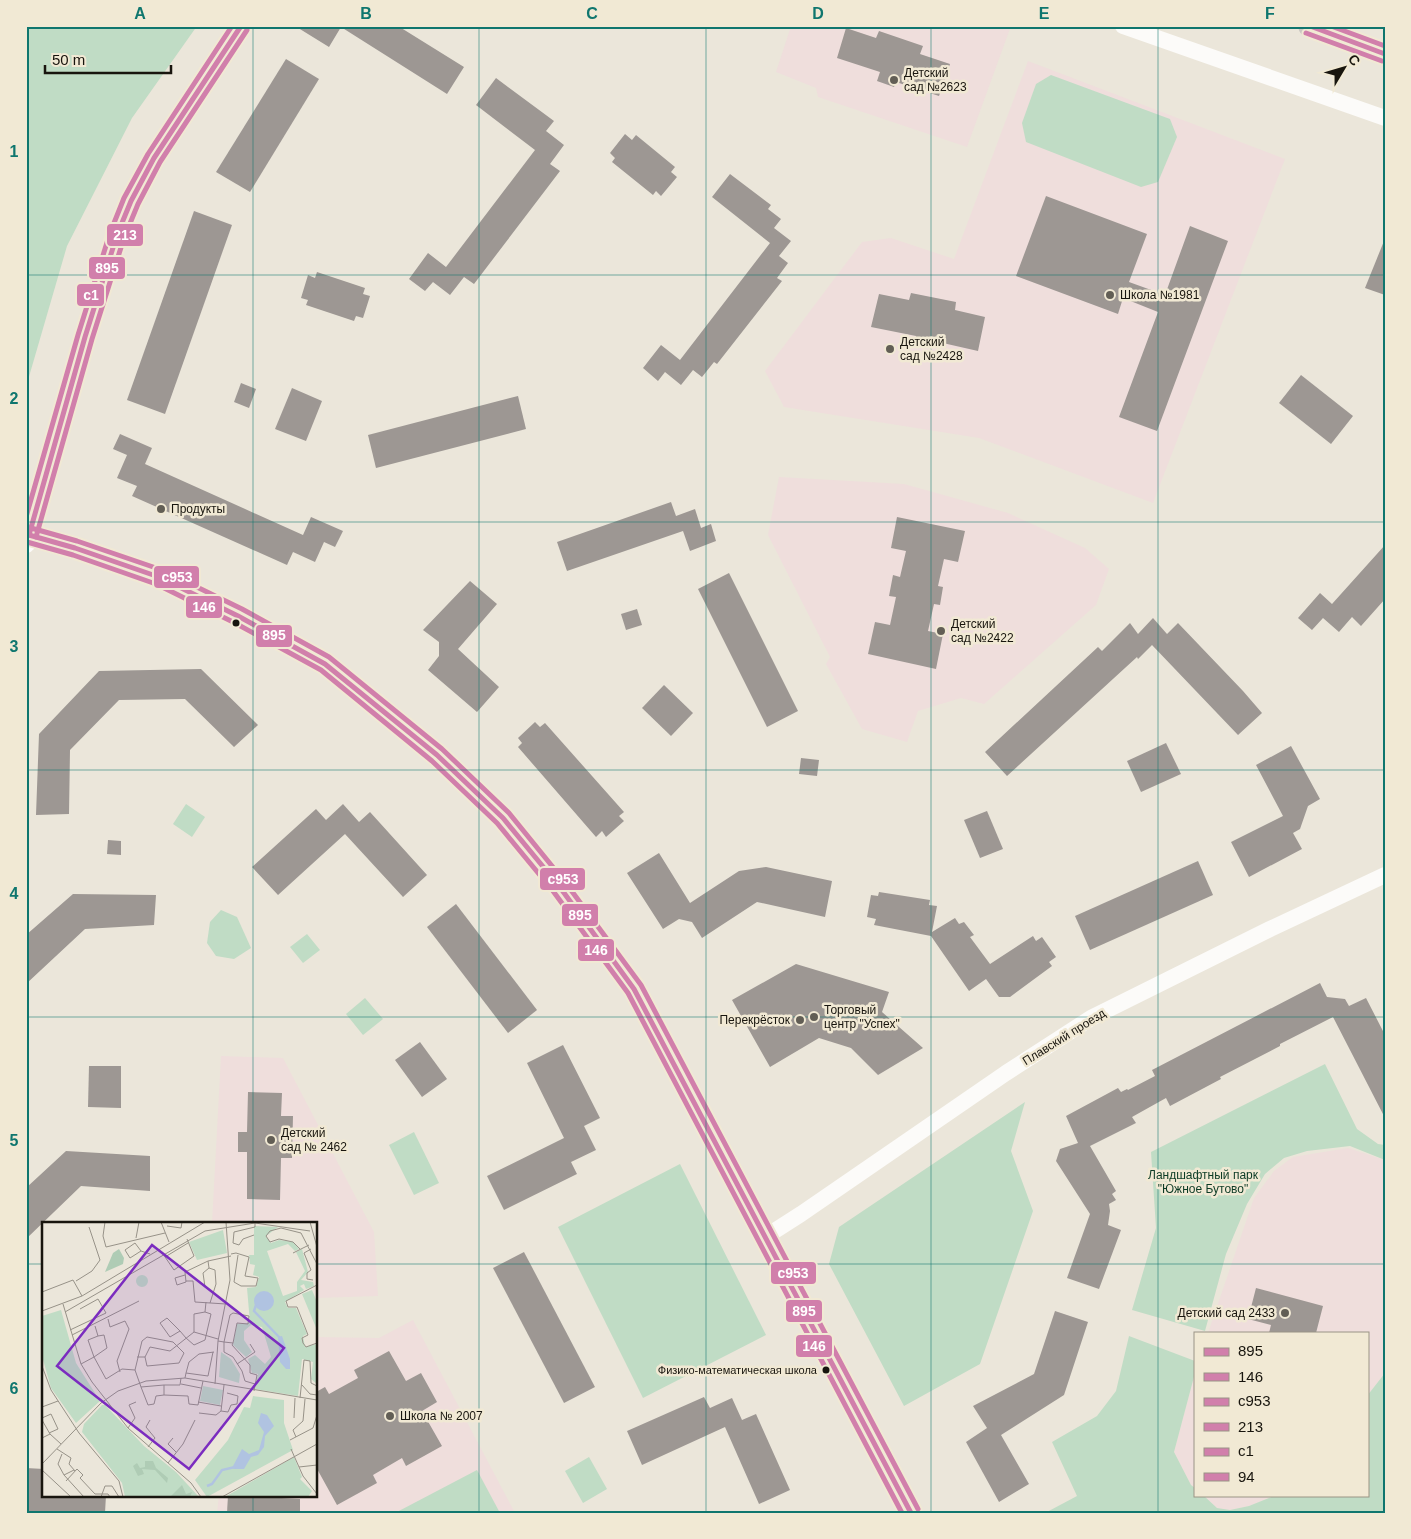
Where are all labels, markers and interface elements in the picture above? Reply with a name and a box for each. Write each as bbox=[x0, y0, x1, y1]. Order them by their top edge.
text: A bbox=[134, 5, 146, 22]
text: B bbox=[360, 5, 372, 22]
text: C bbox=[586, 5, 598, 22]
text: D bbox=[812, 5, 824, 22]
text: E bbox=[1039, 5, 1050, 22]
text: F bbox=[1265, 5, 1275, 22]
scale bar bbox=[45, 42, 171, 74]
north arrow bbox=[1318, 42, 1368, 92]
text: 50 m bbox=[52, 51, 85, 68]
text: С bbox=[1345, 51, 1364, 69]
place label: Детский сад №2623 bbox=[904, 66, 967, 94]
marker: Детский сад №2623 bbox=[888, 74, 900, 86]
text: 1 bbox=[10, 143, 19, 160]
line badge: 213 bbox=[106, 223, 144, 247]
text: 213 bbox=[113, 227, 137, 243]
line badge: 895 bbox=[88, 256, 126, 280]
text: 895 bbox=[95, 260, 119, 276]
line badge: с1 bbox=[76, 283, 105, 307]
text: с1 bbox=[83, 287, 99, 303]
place label: Школа №1981 bbox=[1120, 288, 1200, 302]
marker: Школа №1981 bbox=[1104, 289, 1116, 301]
place label: Детский сад №2428 bbox=[900, 335, 963, 363]
marker: Детский сад №2428 bbox=[884, 343, 896, 355]
text: 2 bbox=[10, 390, 19, 407]
place label: Продукты bbox=[171, 502, 225, 516]
marker: Продукты bbox=[155, 503, 167, 515]
line badge: с953 bbox=[153, 565, 200, 589]
text: с953 bbox=[161, 569, 193, 585]
line badge: 146 bbox=[185, 595, 223, 619]
text: 146 bbox=[192, 599, 216, 615]
place label: Детский сад №2422 bbox=[951, 617, 1014, 645]
unlabelled marker bbox=[231, 618, 241, 628]
line badge: 895 bbox=[255, 624, 293, 648]
marker: Детский сад №2422 bbox=[935, 625, 947, 637]
text: 895 bbox=[262, 627, 286, 643]
text: 3 bbox=[10, 638, 19, 655]
line badge: с953 bbox=[539, 867, 586, 891]
text: с953 bbox=[547, 871, 579, 887]
text: 4 bbox=[10, 885, 19, 902]
line badge: 895 bbox=[561, 903, 599, 927]
text: 895 bbox=[568, 907, 592, 923]
line badge: 146 bbox=[577, 938, 615, 962]
text: 146 bbox=[584, 942, 608, 958]
place label: Торговый центр "Успех" bbox=[824, 1003, 900, 1031]
street label: Плавский проезд bbox=[1020, 1006, 1108, 1068]
marker: Торговый центр "Успех" bbox=[808, 1011, 820, 1023]
place label: Перекрёсток bbox=[719, 1013, 791, 1027]
marker: Перекрёсток bbox=[794, 1014, 806, 1026]
place label: Детский сад № 2462 bbox=[281, 1126, 347, 1154]
text: 5 bbox=[10, 1132, 19, 1149]
marker: Детский сад № 2462 bbox=[265, 1134, 277, 1146]
park label: Ландшафтный парк "Южное Бутово" bbox=[1148, 1168, 1259, 1196]
inset map bbox=[42, 1222, 318, 1496]
line badge: с953 bbox=[770, 1261, 817, 1285]
text: с953 bbox=[777, 1265, 809, 1281]
line badge: 895 bbox=[785, 1299, 823, 1323]
text: 895 bbox=[792, 1303, 816, 1319]
place label: Детский сад 2433 bbox=[1178, 1306, 1275, 1320]
marker: Детский сад 2433 bbox=[1279, 1307, 1291, 1319]
legend bbox=[1194, 1332, 1368, 1496]
line badge: 146 bbox=[795, 1334, 833, 1358]
text: 146 bbox=[802, 1338, 826, 1354]
text: 895 bbox=[1238, 1342, 1263, 1359]
place label: Физико-математическая школа bbox=[658, 1364, 818, 1376]
marker: Физико-математическая школа bbox=[821, 1365, 831, 1375]
text: 146 bbox=[1238, 1368, 1263, 1385]
text: 6 bbox=[10, 1380, 19, 1397]
text: с953 bbox=[1238, 1392, 1271, 1409]
place label: Школа № 2007 bbox=[400, 1409, 483, 1423]
marker: Школа № 2007 bbox=[384, 1410, 396, 1422]
text: 213 bbox=[1238, 1418, 1263, 1435]
text: с1 bbox=[1238, 1442, 1254, 1459]
text: 94 bbox=[1238, 1468, 1255, 1485]

